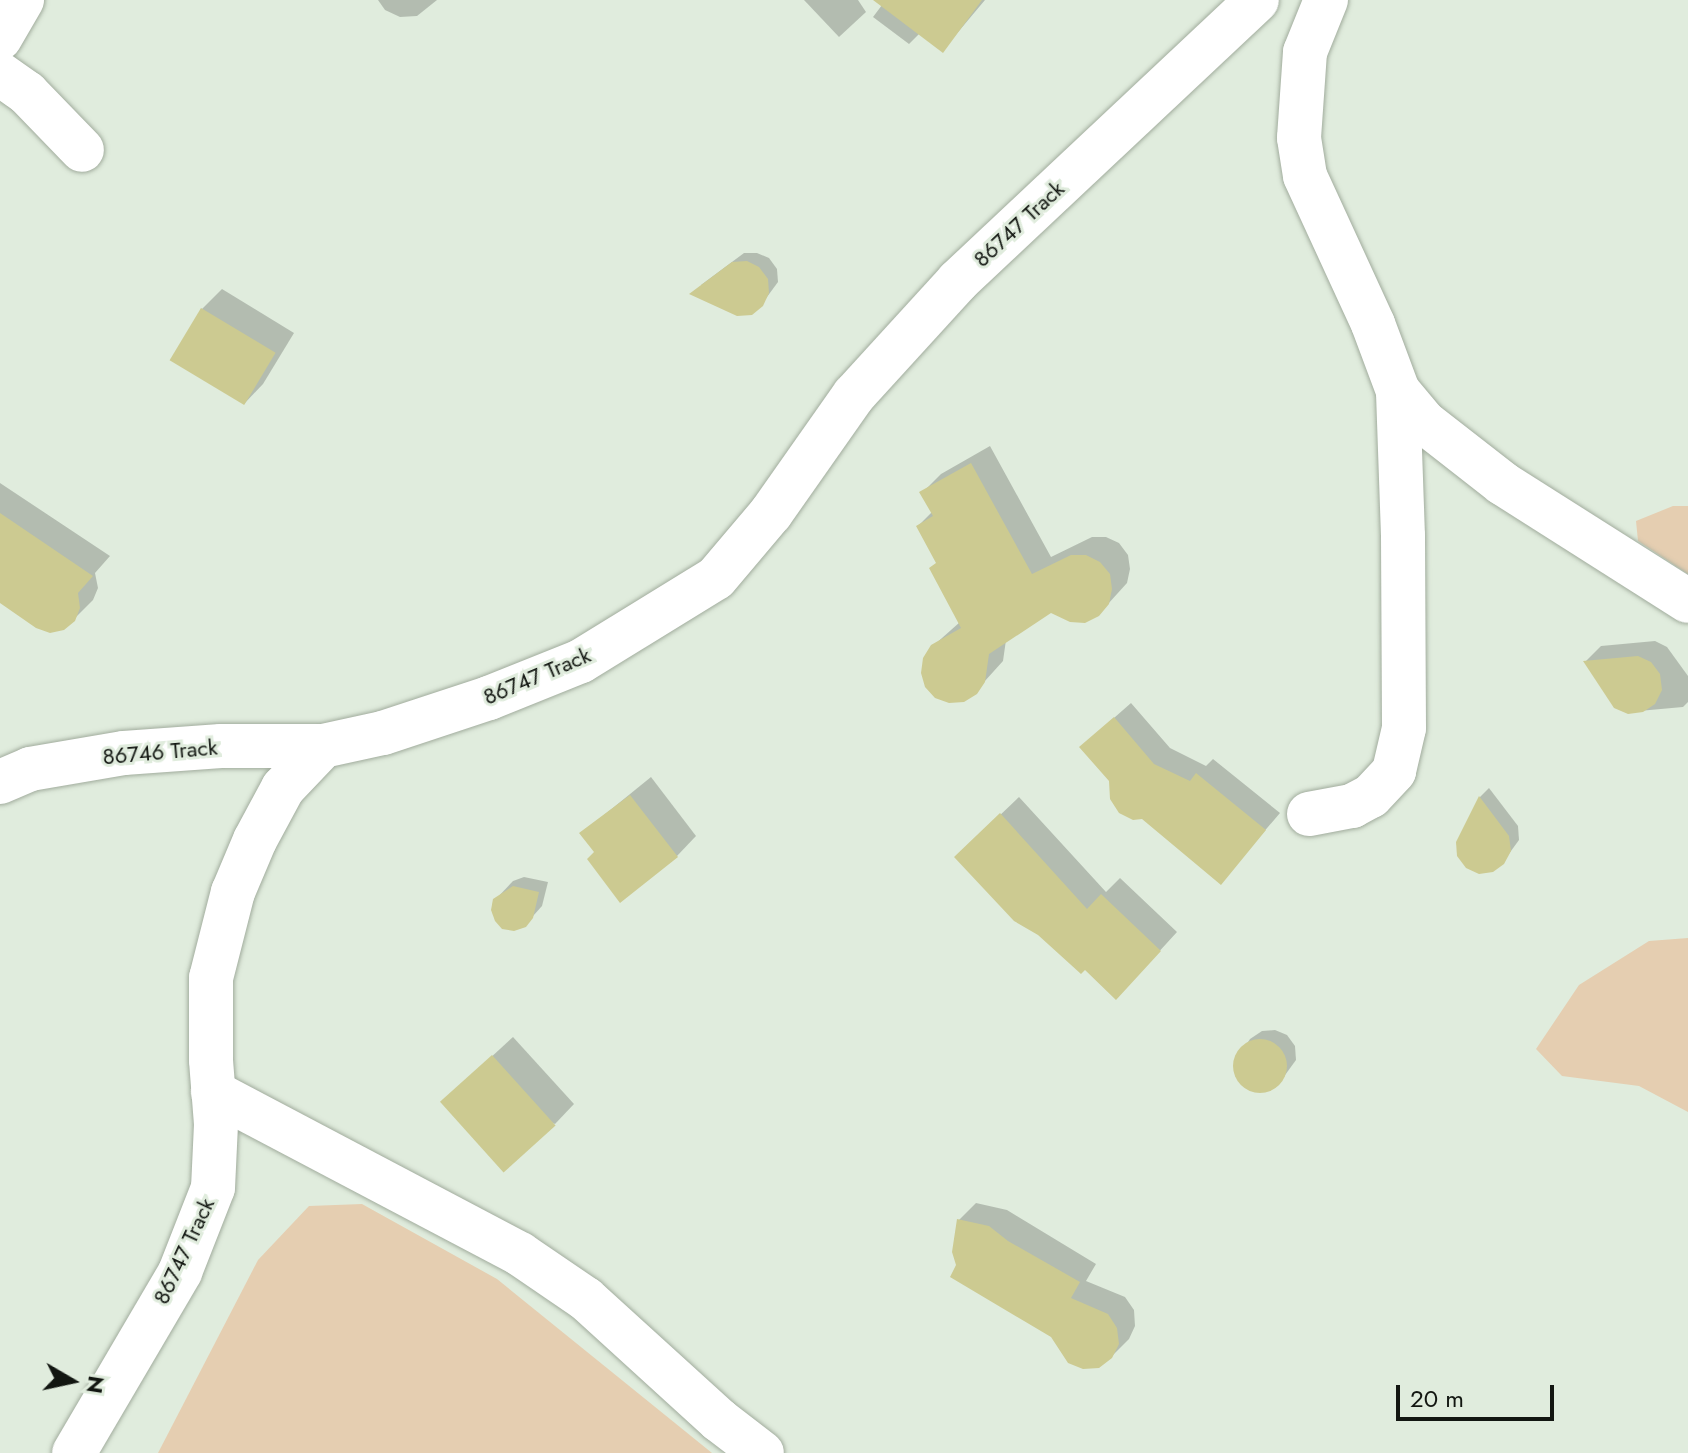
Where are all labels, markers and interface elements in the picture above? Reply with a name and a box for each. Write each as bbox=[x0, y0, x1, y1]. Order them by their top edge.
street label: 86747 Track bbox=[968, 175, 1070, 273]
street label: 86747 Track bbox=[479, 642, 595, 710]
street label: 86746 Track bbox=[102, 734, 218, 770]
street label: 86747 Track bbox=[148, 1194, 220, 1308]
north arrow bbox=[32, 1341, 112, 1421]
scale bar bbox=[1400, 1369, 1558, 1419]
text: N bbox=[79, 1374, 113, 1396]
text: 20 m bbox=[1410, 1381, 1464, 1416]

